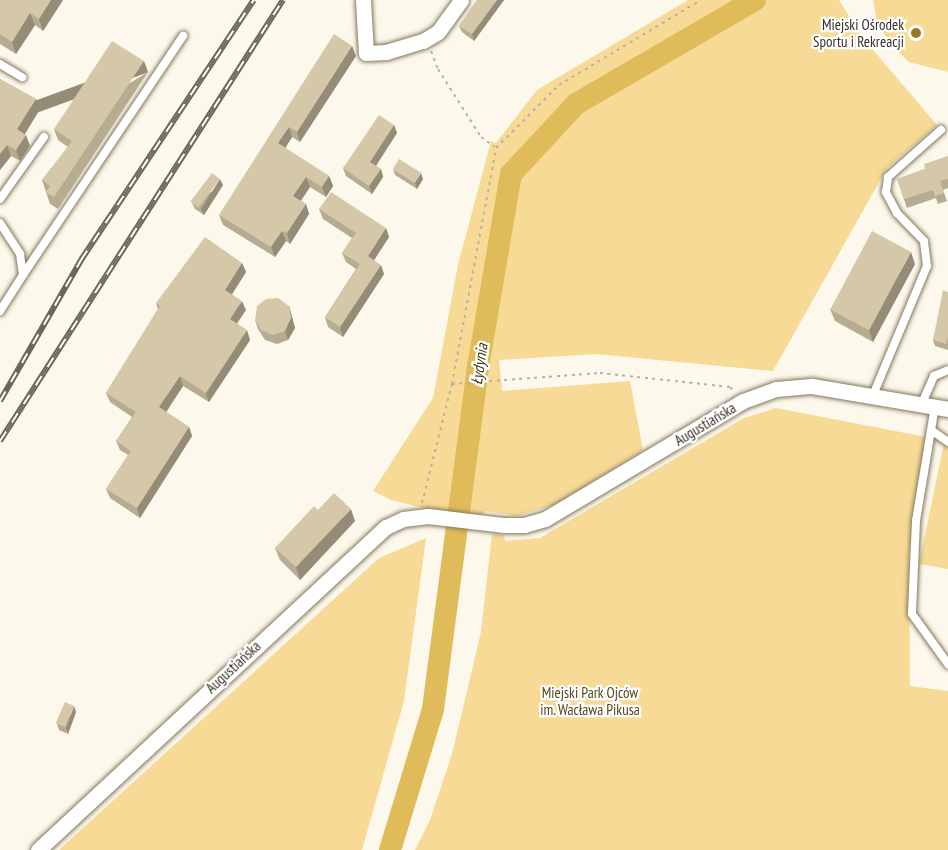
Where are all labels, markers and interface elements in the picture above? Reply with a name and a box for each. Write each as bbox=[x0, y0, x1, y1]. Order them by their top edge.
place label: Miejski Ośrodek Sportu i Rekreacji bbox=[813, 15, 904, 50]
marker: Miejski Ośrodek Sportu i Rekreacji bbox=[909, 26, 923, 40]
water label: Łydynia bbox=[467, 342, 491, 386]
street label: Augustiańska bbox=[671, 399, 739, 449]
street label: Augustiańska bbox=[202, 637, 264, 697]
park label: Miejski Park Ojców im. Wacława Pikusa bbox=[540, 683, 640, 718]

